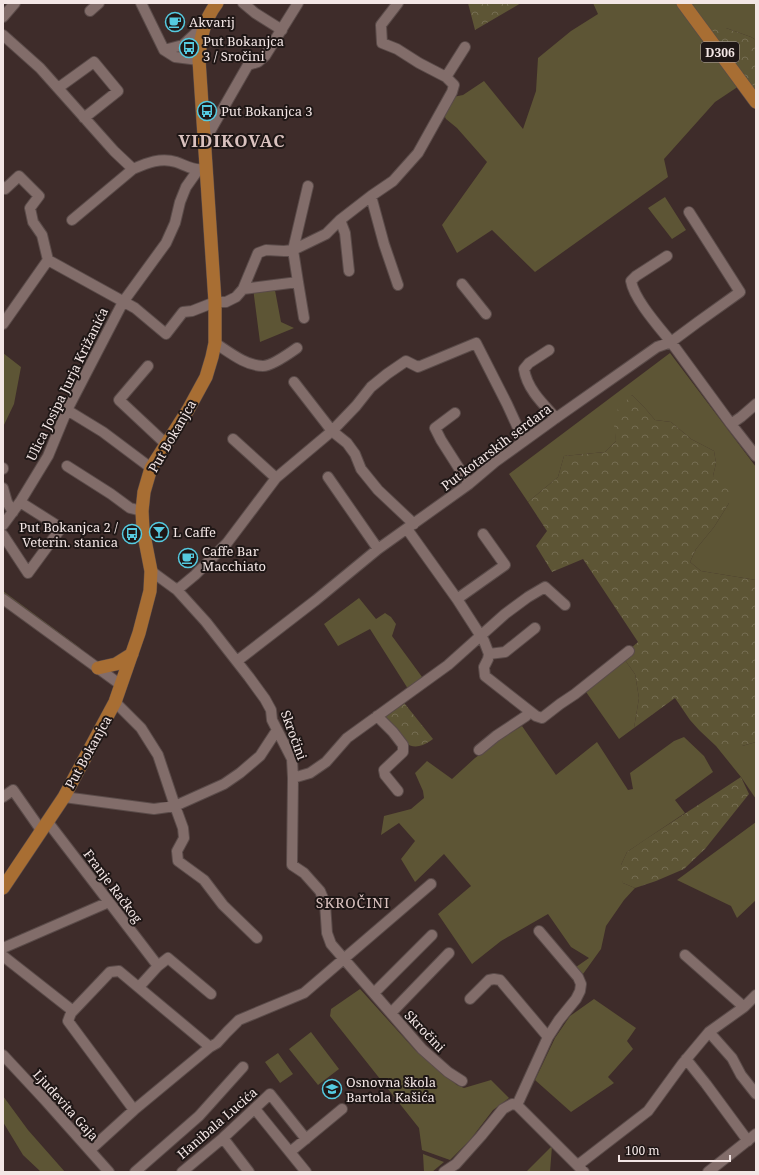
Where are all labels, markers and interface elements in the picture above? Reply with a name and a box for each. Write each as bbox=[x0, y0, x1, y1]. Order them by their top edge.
cafe icon: Akvarij bbox=[164, 11, 186, 33]
place label: Akvarij bbox=[189, 13, 235, 31]
place label: Put Bokanjca 3 / Sročini bbox=[203, 32, 284, 65]
bus stop icon: Put Bokanjca 3 / Sročini bbox=[178, 37, 200, 59]
road number: D306 bbox=[701, 42, 739, 62]
bus stop icon: Put Bokanjca 3 bbox=[196, 100, 218, 122]
place label: Put Bokanjca 3 bbox=[221, 102, 313, 120]
district label: VIDIKOVAC bbox=[178, 129, 286, 152]
street label: Ulica Josipa Jurja Križanića bbox=[22, 304, 112, 464]
street label: Put Bokanjca bbox=[144, 396, 200, 476]
street label: Put kotarskih serdara bbox=[437, 400, 555, 494]
place label: Put Bokanjca 2 / Veterin. stanica bbox=[19, 518, 118, 551]
bar icon: L Caffe bbox=[148, 521, 170, 543]
bus stop icon: Put Bokanjca 2 / Veterin. stanica bbox=[121, 523, 143, 545]
place label: L Caffe bbox=[173, 523, 216, 541]
place label: Caffe Bar Macchiato bbox=[202, 542, 266, 575]
cafe icon: Caffe Bar Macchiato bbox=[177, 547, 199, 569]
street label: Skročini bbox=[277, 708, 311, 762]
street label: Put Bokanjca bbox=[60, 712, 116, 792]
street label: Franje Račkog bbox=[79, 846, 147, 926]
district label: SKROČINI bbox=[316, 893, 390, 912]
street label: Skročini bbox=[401, 1006, 449, 1056]
street label: Ljudevita Gaja bbox=[29, 1066, 103, 1144]
place label: Osnovna škola Bartola Kašića bbox=[346, 1073, 436, 1106]
school or university icon: Osnovna škola Bartola Kašića bbox=[321, 1078, 343, 1100]
street label: Hanibala Lucića bbox=[173, 1083, 261, 1163]
scale bar bbox=[619, 1137, 730, 1163]
text: 100 m bbox=[625, 1142, 660, 1159]

